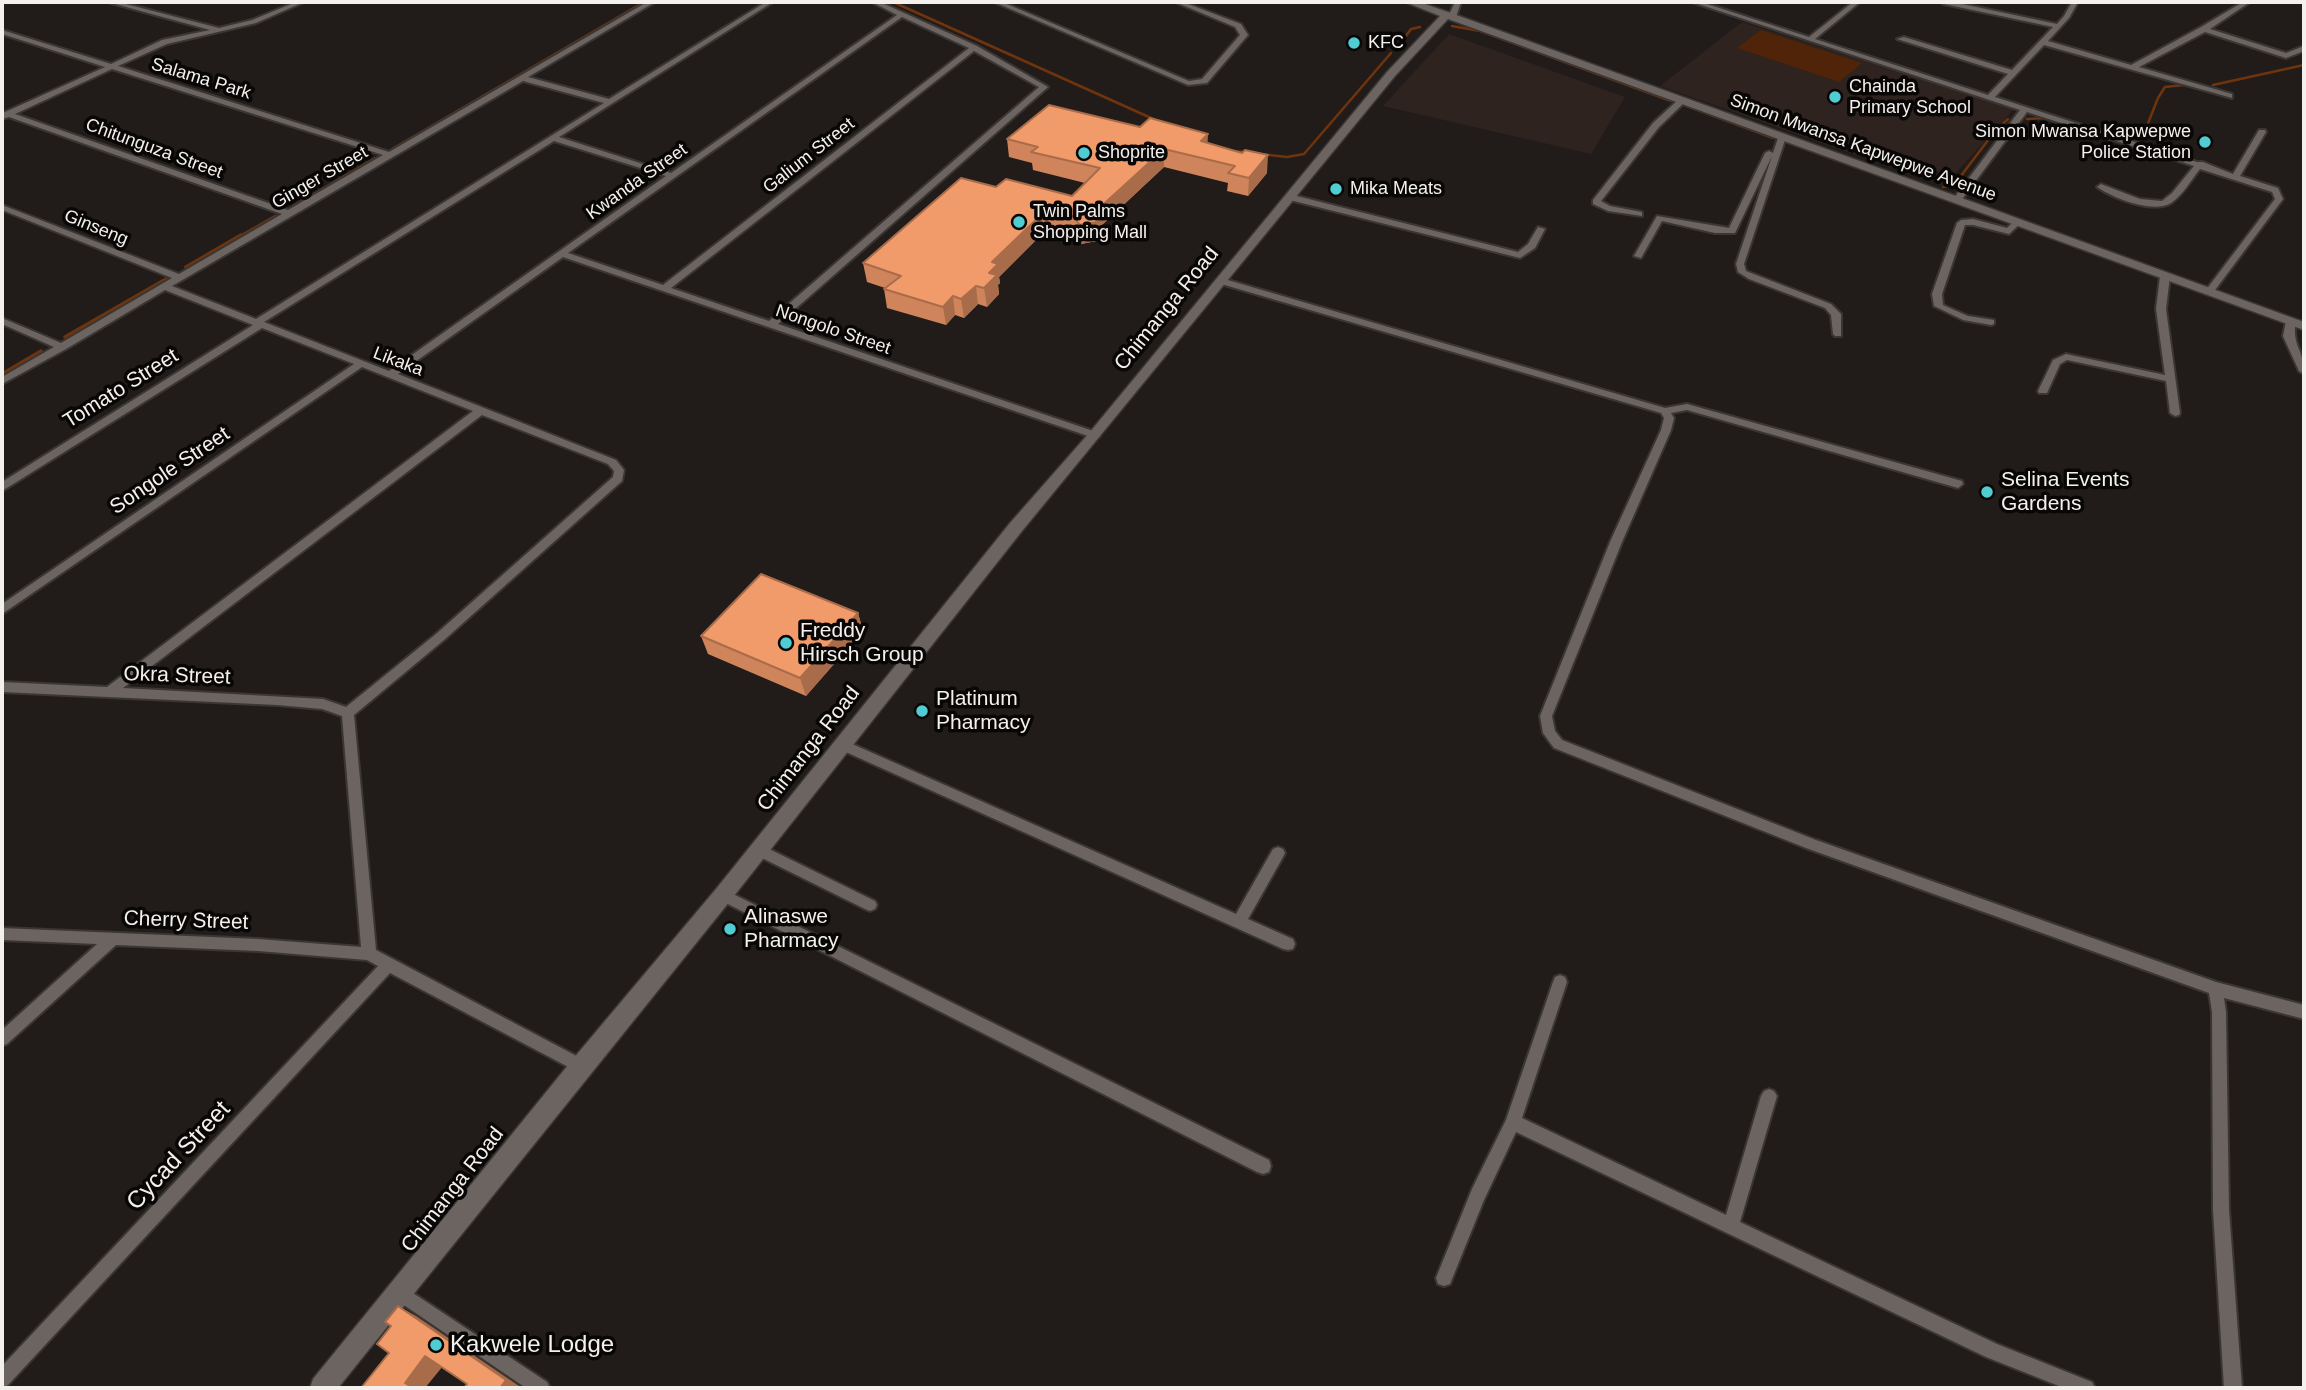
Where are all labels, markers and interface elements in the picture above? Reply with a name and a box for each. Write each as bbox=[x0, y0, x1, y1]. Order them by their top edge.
place label: KFC bbox=[1368, 32, 1404, 54]
marker: KFC bbox=[1346, 35, 1362, 51]
street label: Salama Park bbox=[149, 54, 253, 104]
place label: Chainda Primary School bbox=[1849, 76, 1971, 119]
marker: Chainda Primary School bbox=[1827, 89, 1843, 105]
street label: Simon Mwansa Kapwepwe Avenue bbox=[1727, 90, 1999, 206]
street label: Chitunguza Street bbox=[83, 114, 225, 184]
street label: Galium Street bbox=[759, 114, 859, 198]
place label: Simon Mwansa Kapwepwe Police Station bbox=[1975, 121, 2191, 164]
marker: Simon Mwansa Kapwepwe Police Station bbox=[2197, 134, 2213, 150]
street label: Kwanda Street bbox=[582, 139, 692, 225]
street label: Ginger Street bbox=[268, 142, 372, 214]
place label: Shoprite bbox=[1098, 142, 1165, 164]
marker: Shoprite bbox=[1076, 145, 1092, 161]
place label: Mika Meats bbox=[1350, 178, 1442, 200]
marker: Mika Meats bbox=[1328, 181, 1344, 197]
place label: Twin Palms Shopping Mall bbox=[1033, 201, 1147, 244]
street label: Ginseng bbox=[61, 205, 131, 251]
marker: Twin Palms Shopping Mall bbox=[1011, 214, 1027, 230]
street label: Chimanga Road bbox=[1109, 242, 1225, 376]
street label: Nongolo Street bbox=[773, 300, 893, 360]
street label: Likaka bbox=[370, 343, 426, 381]
street label: Tomato Street bbox=[59, 344, 183, 434]
street label: Songole Street bbox=[105, 422, 235, 520]
place label: Selina Events Gardens bbox=[2001, 467, 2129, 517]
marker: Selina Events Gardens bbox=[1979, 484, 1995, 500]
place label: Freddy Hirsch Group bbox=[800, 618, 924, 668]
marker: Freddy Hirsch Group bbox=[778, 635, 794, 651]
street label: Okra Street bbox=[123, 662, 231, 690]
street label: Chimanga Road bbox=[752, 681, 866, 817]
place label: Platinum Pharmacy bbox=[936, 686, 1031, 736]
marker: Platinum Pharmacy bbox=[914, 703, 930, 719]
place label: Alinaswe Pharmacy bbox=[744, 904, 839, 954]
street label: Cherry Street bbox=[123, 906, 249, 936]
marker: Alinaswe Pharmacy bbox=[722, 921, 738, 937]
street label: Cycad Street bbox=[121, 1095, 237, 1217]
street label: Chimanga Road bbox=[396, 1122, 510, 1258]
place label: Kakwele Lodge bbox=[450, 1331, 614, 1359]
marker: Kakwele Lodge bbox=[428, 1337, 444, 1353]

